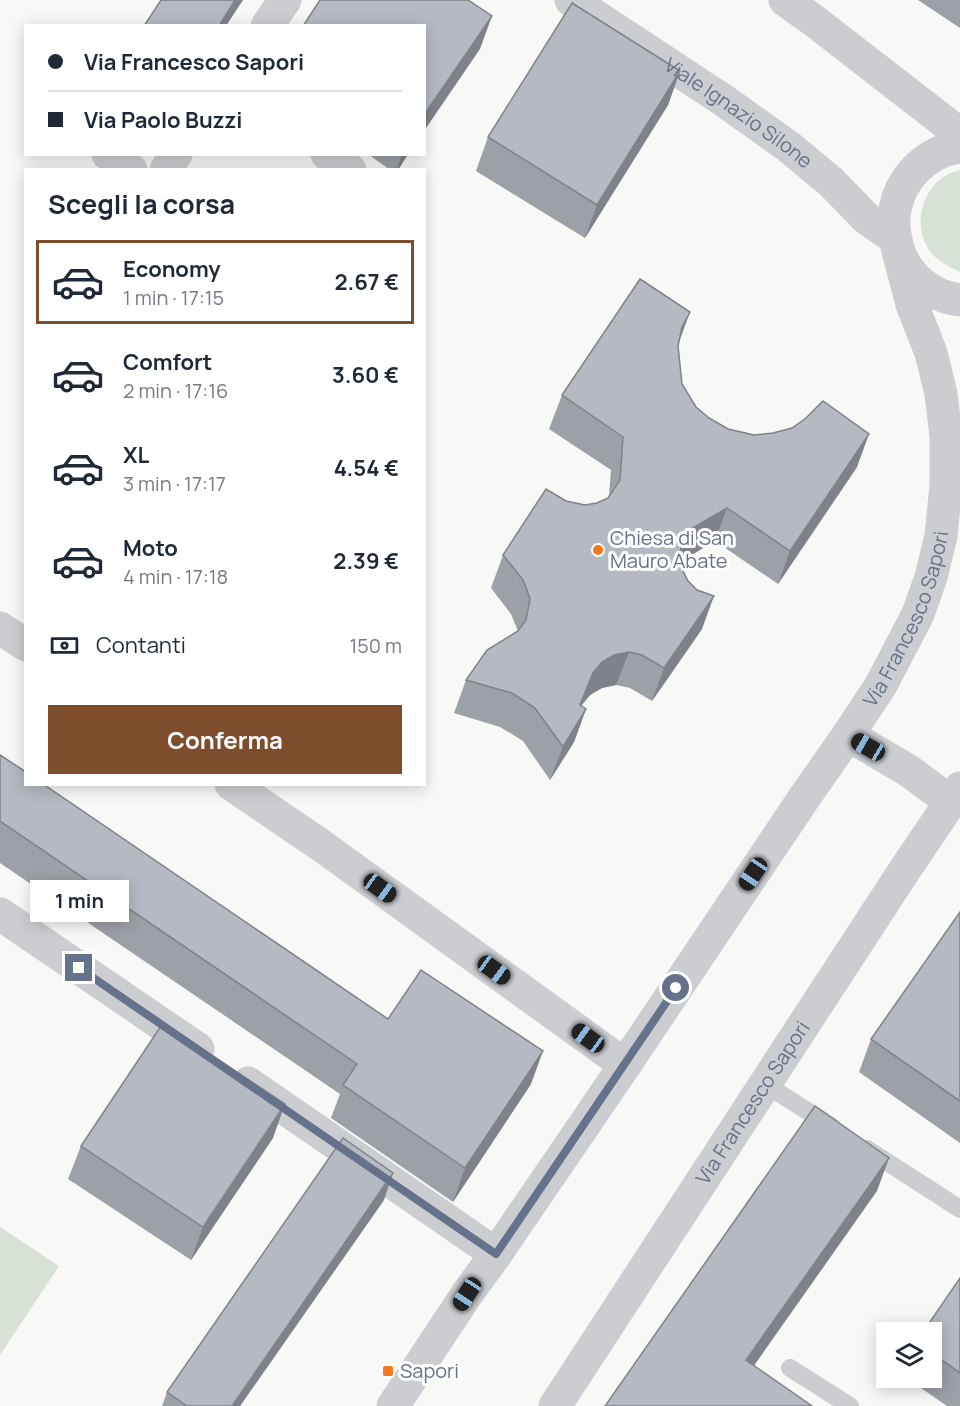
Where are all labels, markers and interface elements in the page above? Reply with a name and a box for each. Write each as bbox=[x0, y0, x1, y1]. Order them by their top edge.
text: Via Francesco Sapori bbox=[84, 47, 304, 77]
street label: Viale Ignazio Silone bbox=[659, 51, 819, 174]
text: Via Paolo Buzzi bbox=[84, 105, 242, 135]
text: Scegli la corsa bbox=[48, 185, 235, 222]
text: Economy bbox=[123, 254, 221, 284]
icon: car bbox=[51, 255, 105, 309]
text: 2.67 € bbox=[334, 267, 399, 297]
text: 1 min · 17:15 bbox=[123, 284, 224, 311]
text: Comfort bbox=[123, 347, 212, 377]
icon: car bbox=[51, 348, 105, 402]
text: 3.60 € bbox=[332, 360, 399, 390]
text: 2 min · 17:16 bbox=[123, 377, 228, 404]
text: XL bbox=[123, 440, 149, 470]
icon: car bbox=[51, 441, 105, 495]
text: 4.54 € bbox=[334, 453, 399, 483]
text: 3 min · 17:17 bbox=[123, 470, 226, 497]
place label: Chiesa di San Mauro Abate bbox=[610, 524, 734, 574]
street label: Via Francesco Sapori bbox=[856, 530, 954, 712]
text: Moto bbox=[123, 533, 178, 563]
icon: car bbox=[51, 534, 105, 588]
marker: Chiesa di San Mauro Abate bbox=[591, 543, 605, 557]
text: 2.39 € bbox=[333, 546, 399, 576]
text: 4 min · 17:18 bbox=[123, 563, 228, 590]
icon: cash bbox=[48, 629, 81, 662]
text: Contanti bbox=[96, 630, 186, 660]
text: 150 m bbox=[349, 632, 402, 659]
button: Conferma bbox=[48, 705, 402, 774]
car bbox=[848, 730, 888, 764]
car bbox=[735, 854, 771, 894]
car bbox=[360, 870, 400, 906]
callout: 1 min bbox=[29, 881, 128, 923]
text: 1 min bbox=[55, 887, 104, 914]
car bbox=[474, 952, 514, 988]
route end bbox=[65, 954, 92, 981]
route start bbox=[662, 974, 689, 1001]
street label: Via Francesco Sapori bbox=[689, 1016, 816, 1189]
car bbox=[568, 1020, 608, 1056]
car bbox=[450, 1274, 484, 1314]
map controls bbox=[876, 1322, 942, 1388]
button: layers bbox=[876, 1322, 942, 1388]
place label: Sapori bbox=[400, 1357, 459, 1384]
marker: Sapori bbox=[381, 1364, 395, 1378]

